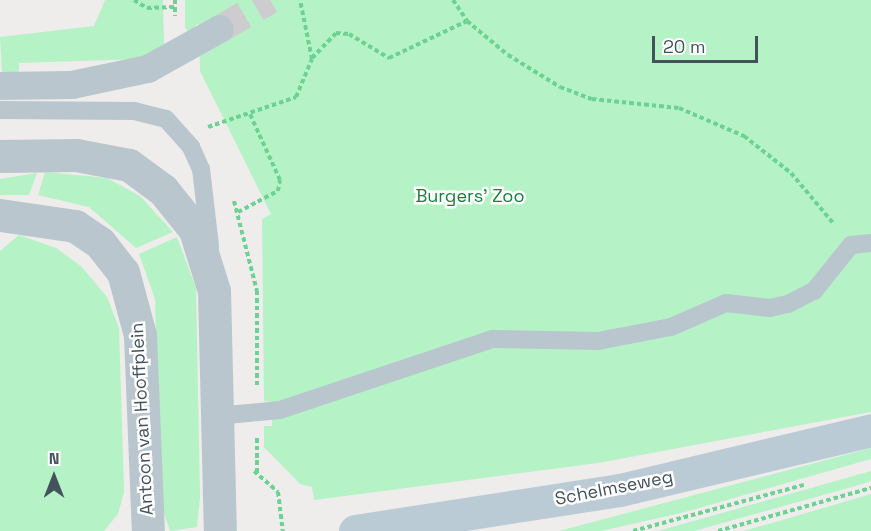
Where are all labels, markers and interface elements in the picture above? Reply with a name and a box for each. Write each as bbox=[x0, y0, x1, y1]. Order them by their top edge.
scale bar bbox=[655, 24, 762, 62]
text: 20 m bbox=[663, 35, 706, 58]
park label: Burgers' Zoo bbox=[415, 185, 525, 207]
street label: Antoon van Hooffplein bbox=[126, 322, 158, 516]
north arrow bbox=[24, 447, 84, 507]
text: N bbox=[49, 448, 59, 469]
street label: Schelmseweg bbox=[553, 466, 675, 510]

